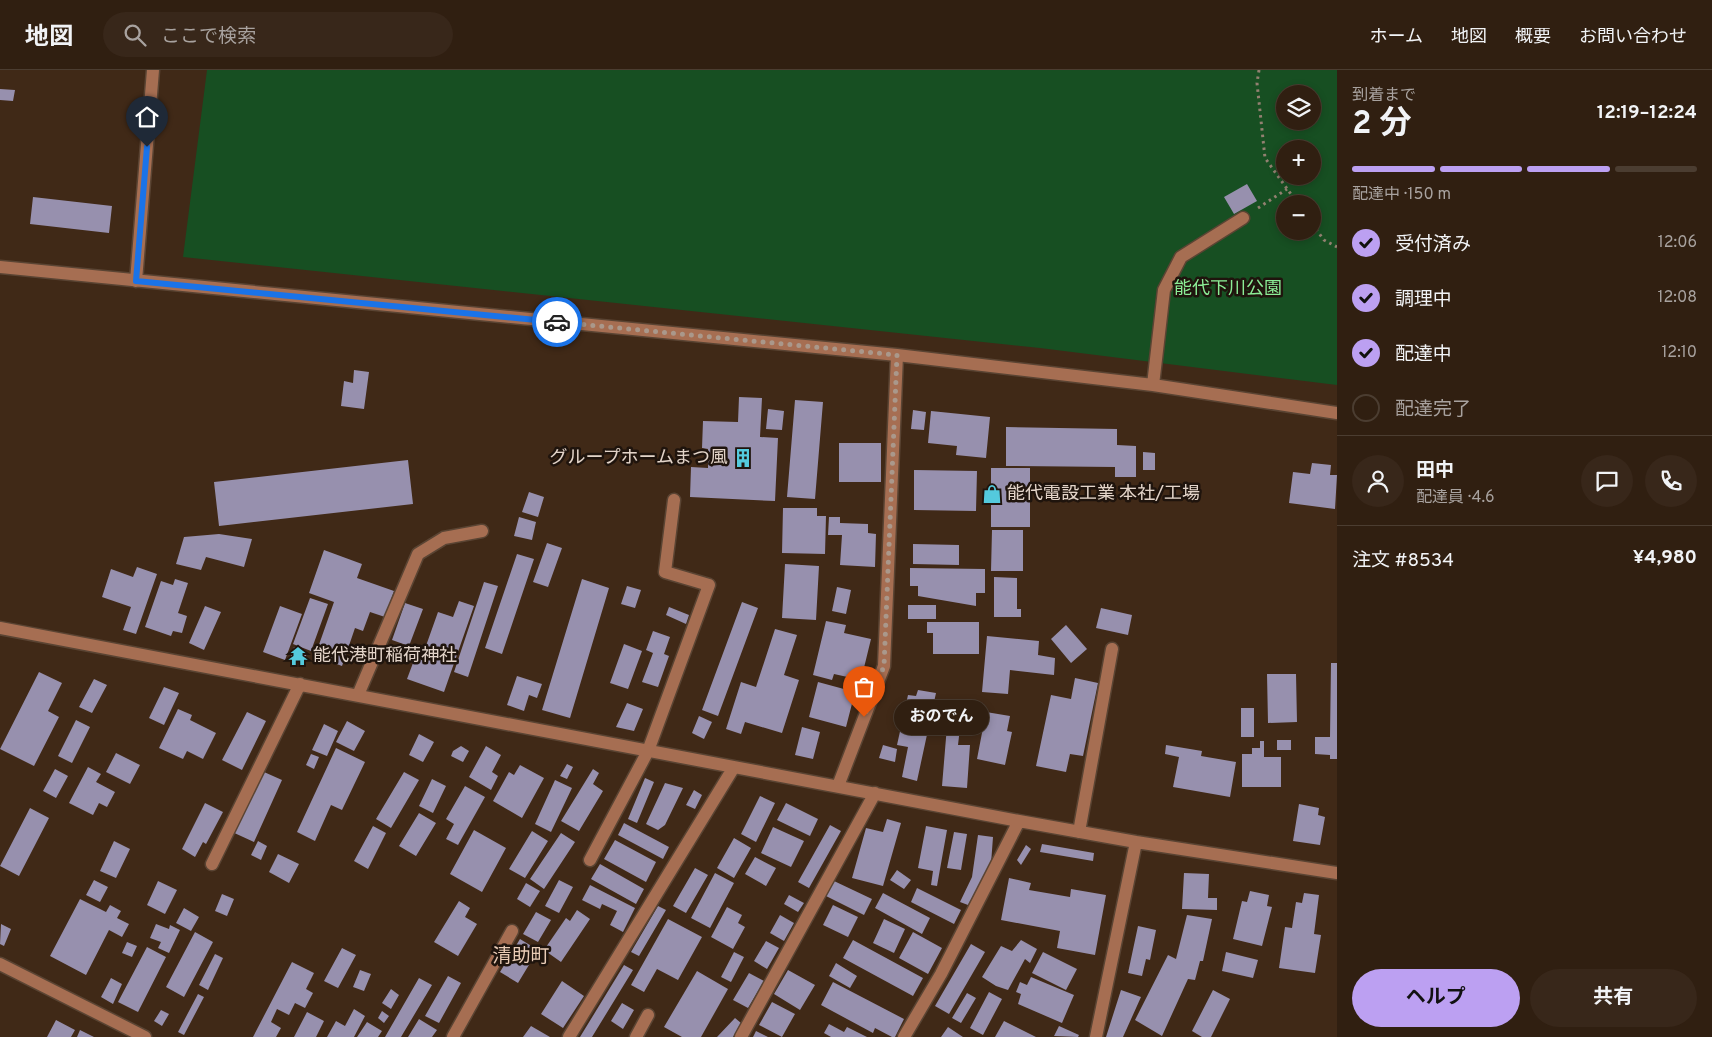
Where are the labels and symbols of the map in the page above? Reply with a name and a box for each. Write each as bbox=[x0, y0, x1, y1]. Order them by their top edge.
pin bbox=[126, 96, 168, 147]
park label: 能代下川公園 bbox=[1174, 278, 1282, 301]
courier bbox=[532, 297, 582, 347]
place label: グループホームまつ風 bbox=[550, 447, 728, 470]
building icon: グループホームまつ風 bbox=[732, 447, 754, 469]
shop icon: 能代電設工業 本社/工場 bbox=[981, 483, 1003, 505]
place label: 能代電設工業 本社/工場 bbox=[1007, 483, 1200, 506]
temple icon: 能代港町稲荷神社 bbox=[287, 645, 309, 667]
place label: 能代港町稲荷神社 bbox=[313, 645, 457, 668]
pin bbox=[843, 666, 885, 717]
callout: おのでん bbox=[894, 700, 989, 734]
district label: 清助町 bbox=[492, 945, 550, 969]

